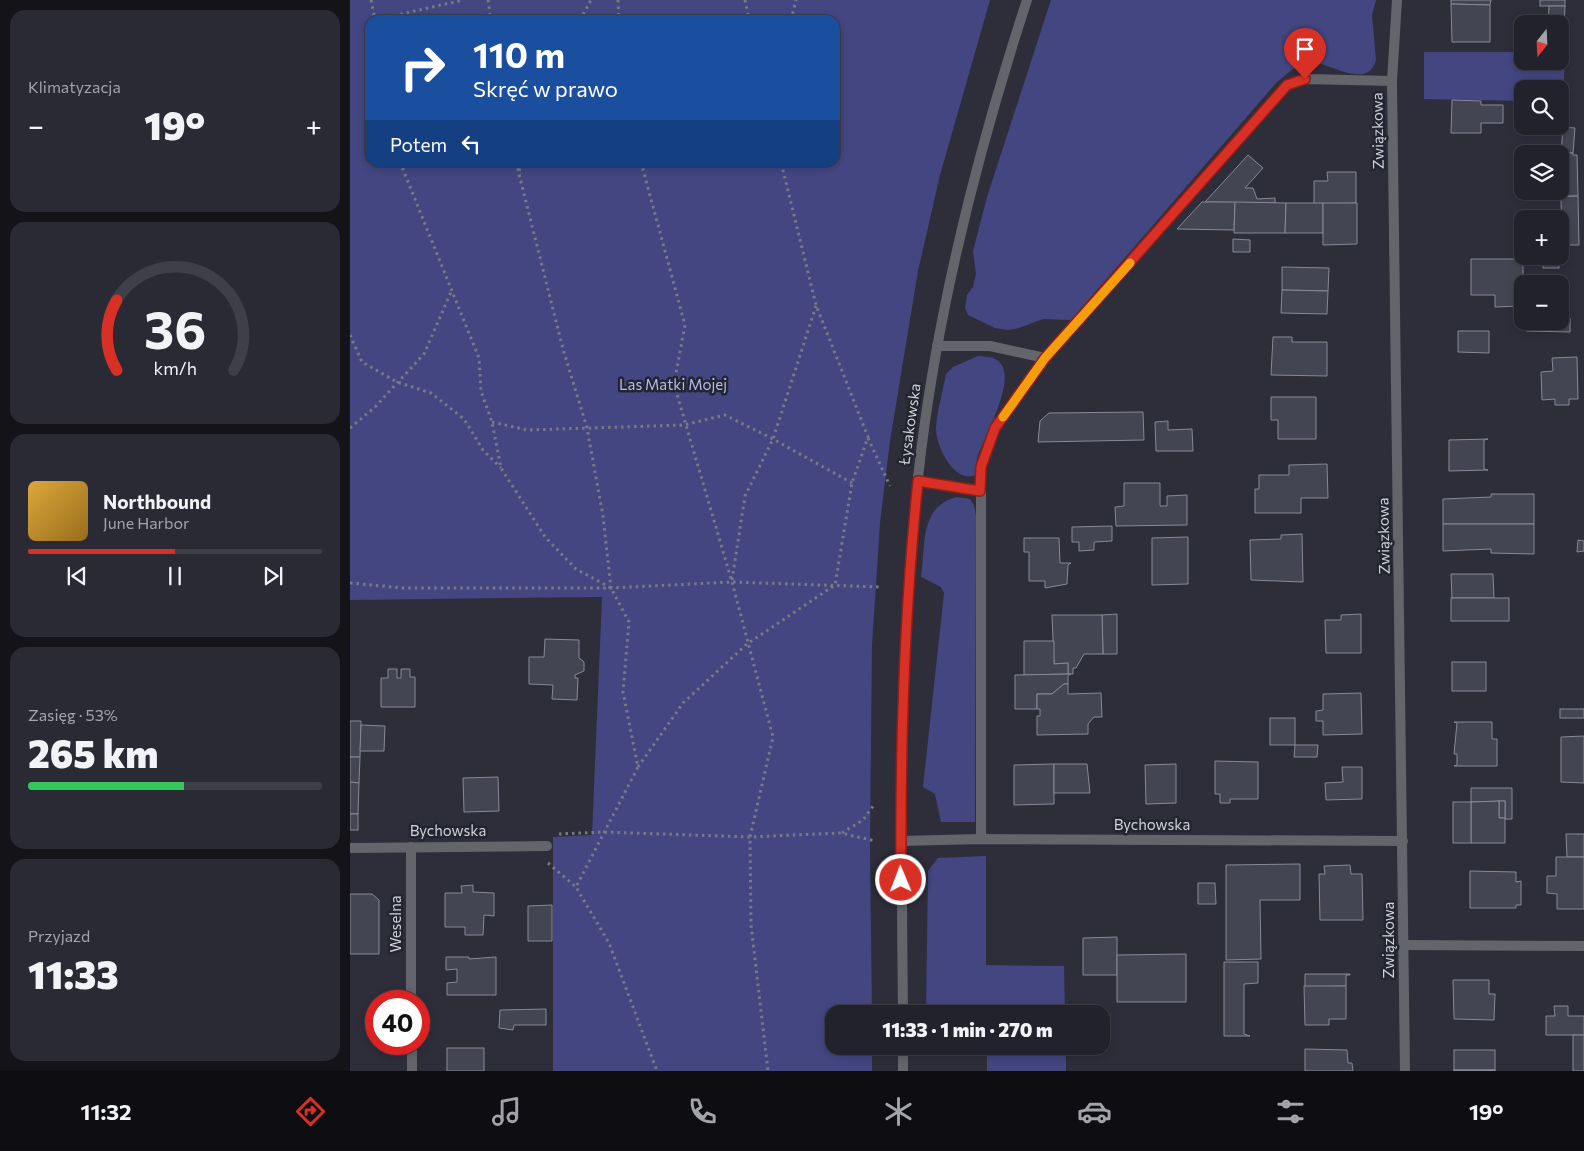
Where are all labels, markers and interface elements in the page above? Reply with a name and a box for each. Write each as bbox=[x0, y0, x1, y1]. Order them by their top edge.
north arrow bbox=[1514, 15, 1569, 70]
map controls bbox=[1514, 15, 1569, 330]
pin bbox=[1284, 28, 1326, 79]
text: 110 m bbox=[473, 32, 565, 75]
icon: right bbox=[390, 35, 455, 100]
icon: arrive bbox=[1291, 35, 1319, 63]
text: Skręć w prawo bbox=[473, 75, 618, 102]
text: Klimatyzacja bbox=[28, 77, 121, 96]
button: search bbox=[1514, 80, 1569, 135]
street label: Związkowa bbox=[1367, 92, 1387, 170]
text: 19° bbox=[144, 101, 205, 148]
text: − bbox=[28, 108, 44, 142]
text: + bbox=[306, 108, 322, 142]
icon: left bbox=[457, 130, 485, 158]
text: Potem bbox=[390, 133, 447, 156]
button: layers bbox=[1514, 145, 1569, 200]
button: + bbox=[1514, 210, 1569, 265]
button: − bbox=[1514, 275, 1569, 330]
text: 36 bbox=[144, 296, 206, 360]
text: km/h bbox=[153, 357, 197, 379]
park label: Las Matki Mojej bbox=[619, 375, 727, 393]
street label: Łysakowska bbox=[894, 382, 924, 467]
text: Northbound bbox=[103, 490, 211, 513]
street label: Związkowa bbox=[1373, 497, 1393, 575]
text: June Harbor bbox=[103, 513, 189, 532]
icon: previous bbox=[63, 562, 91, 590]
icon: pause bbox=[161, 562, 189, 590]
icon: next bbox=[259, 562, 287, 590]
text: Zasięg · 53% bbox=[28, 705, 118, 724]
text: 265 km bbox=[28, 729, 159, 776]
street label: Bychowska bbox=[1114, 815, 1190, 833]
street label: Bychowska bbox=[410, 821, 486, 839]
position arrow bbox=[874, 853, 926, 905]
street label: Weselna bbox=[386, 895, 404, 953]
street label: Związkowa bbox=[1379, 902, 1397, 978]
text: Przyjazd bbox=[28, 926, 90, 945]
text: 11:33 bbox=[28, 950, 119, 997]
speed limit sign: 40 bbox=[365, 990, 430, 1055]
text: 11:33 · 1 min · 270 m bbox=[882, 1018, 1053, 1041]
icon: directions bbox=[293, 1094, 328, 1129]
icon: music bbox=[489, 1094, 524, 1129]
icon: phone bbox=[685, 1094, 720, 1129]
icon: climate bbox=[881, 1094, 916, 1129]
icon: car bbox=[1077, 1094, 1112, 1129]
icon: filters bbox=[1273, 1094, 1308, 1129]
text: 11:32 bbox=[81, 1098, 131, 1125]
text: 19° bbox=[1469, 1098, 1503, 1125]

